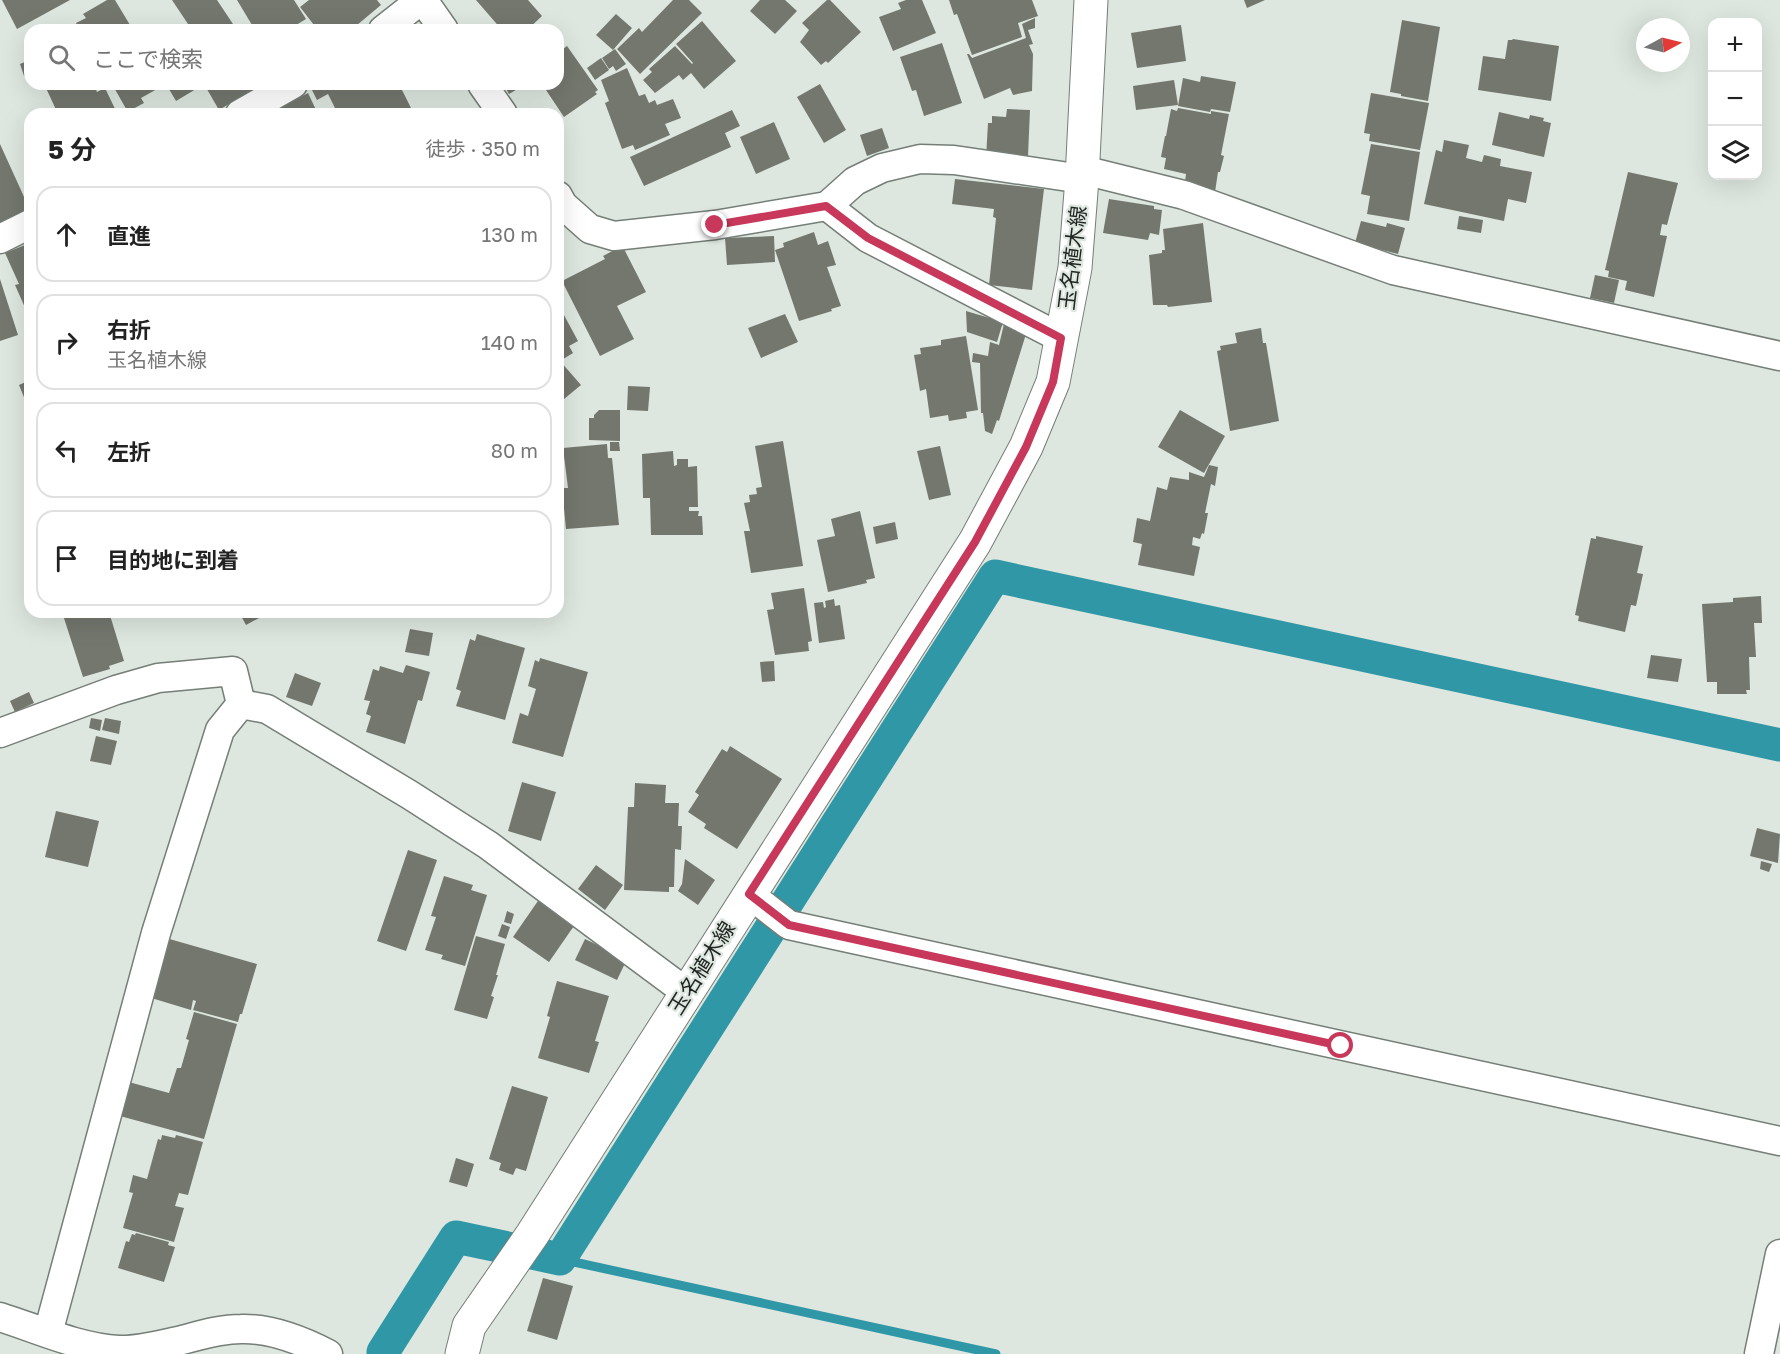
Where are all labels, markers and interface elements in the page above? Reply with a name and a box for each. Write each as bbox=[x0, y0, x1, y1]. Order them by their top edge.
north arrow bbox=[1636, 18, 1690, 72]
map controls bbox=[1708, 18, 1762, 180]
button: + bbox=[1708, 18, 1762, 72]
search box bbox=[24, 24, 564, 90]
icon: search bbox=[45, 41, 78, 74]
text: ここで検索 bbox=[93, 45, 203, 72]
button: − bbox=[1708, 72, 1762, 126]
button: layers bbox=[1708, 126, 1762, 180]
text: 5 分 bbox=[48, 134, 96, 165]
text: 徒歩 · 350 m bbox=[426, 136, 540, 160]
street label: 玉名植木線 bbox=[1053, 204, 1091, 312]
route end bbox=[701, 211, 727, 237]
icon: ahead bbox=[50, 218, 83, 251]
text: 直進 bbox=[107, 222, 151, 249]
text: 130 m bbox=[482, 222, 538, 246]
text: 右折 bbox=[107, 316, 151, 343]
icon: right bbox=[50, 326, 83, 359]
text: 140 m bbox=[481, 330, 538, 354]
text: 玉名植木線 bbox=[107, 347, 207, 371]
icon: left bbox=[50, 434, 83, 467]
text: 左折 bbox=[107, 438, 151, 465]
text: 80 m bbox=[491, 438, 538, 462]
icon: arrive bbox=[50, 542, 83, 575]
text: 目的地に到着 bbox=[107, 546, 239, 573]
street label: 玉名植木線 bbox=[662, 916, 740, 1019]
route start bbox=[1327, 1032, 1353, 1058]

